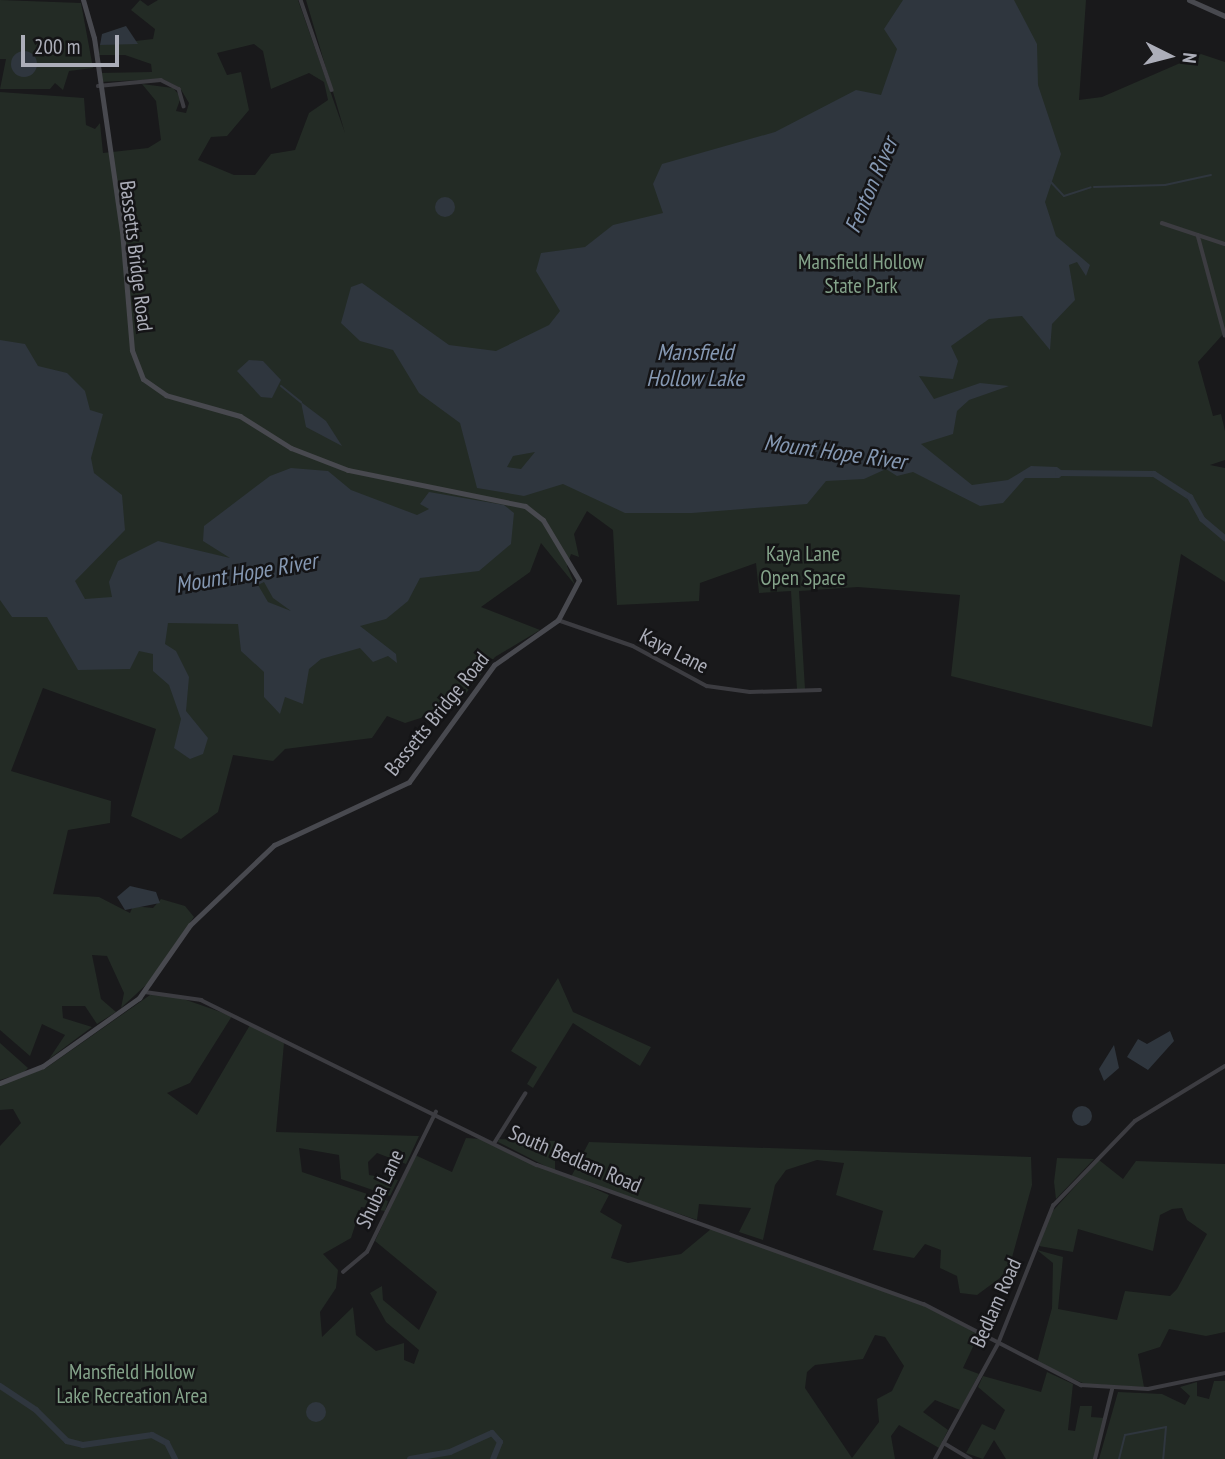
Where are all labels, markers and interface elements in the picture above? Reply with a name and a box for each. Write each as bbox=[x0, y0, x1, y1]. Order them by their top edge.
scale bar bbox=[24, 21, 122, 65]
north arrow bbox=[1134, 21, 1204, 91]
text: 200 m bbox=[34, 33, 80, 60]
text: N bbox=[1177, 52, 1202, 65]
water label: Fenton River bbox=[839, 133, 903, 237]
street label: Bassetts Bridge Road bbox=[114, 179, 158, 333]
park label: Mansfield Hollow State Park bbox=[798, 249, 924, 299]
water label: Mansfield Hollow Lake bbox=[646, 338, 744, 392]
water label: Mount Hope River bbox=[762, 428, 908, 476]
park label: Kaya Lane Open Space bbox=[760, 541, 846, 591]
water label: Mount Hope River bbox=[173, 547, 319, 599]
street label: Kaya Lane bbox=[635, 623, 713, 679]
street label: Bassetts Bridge Road bbox=[380, 647, 494, 781]
street label: South Bedlam Road bbox=[505, 1120, 645, 1198]
street label: Shuba Lane bbox=[351, 1146, 409, 1232]
street label: Bedlam Road bbox=[965, 1255, 1027, 1351]
park label: Mansfield Hollow Lake Recreation Area bbox=[56, 1359, 208, 1409]

